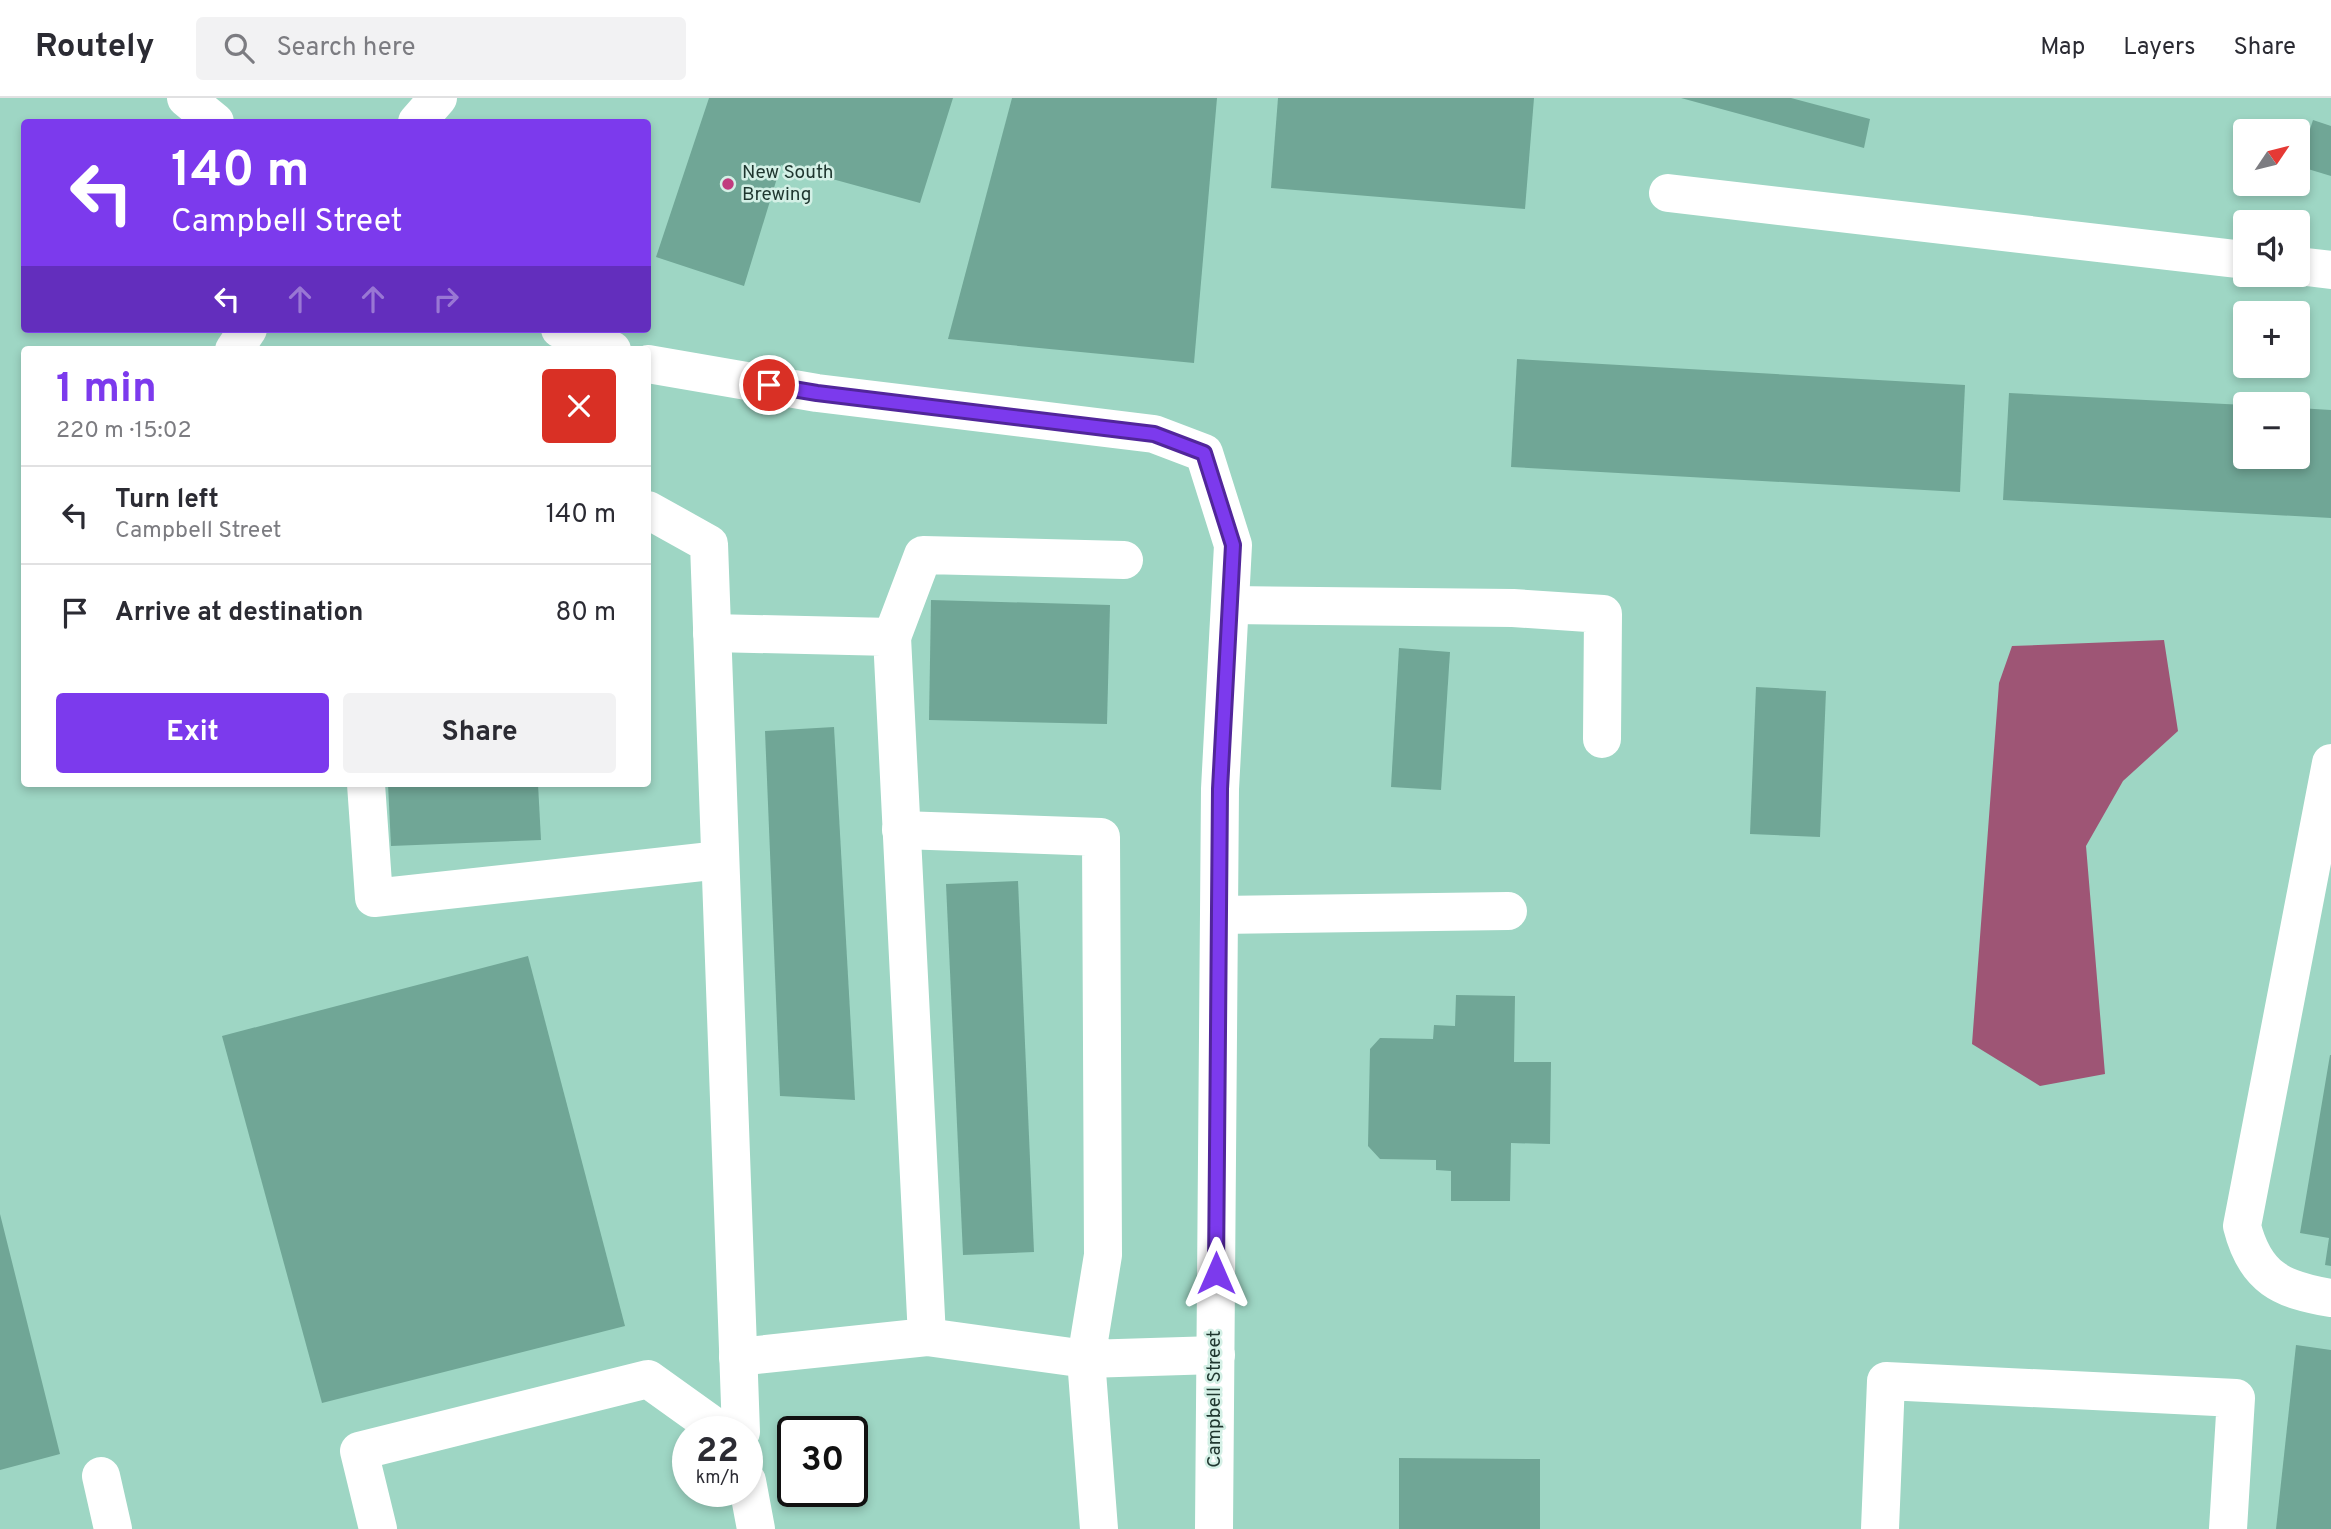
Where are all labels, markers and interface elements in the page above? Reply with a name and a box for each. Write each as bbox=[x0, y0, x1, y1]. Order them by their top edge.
search box bbox=[196, 17, 686, 80]
text: Routely bbox=[35, 27, 154, 69]
icon: search bbox=[220, 29, 258, 67]
text: Search here bbox=[276, 32, 415, 65]
text: Map bbox=[2040, 33, 2085, 63]
text: Layers bbox=[2123, 33, 2195, 63]
text: Share bbox=[2233, 33, 2296, 63]
north arrow bbox=[2233, 119, 2310, 196]
map controls bbox=[2233, 119, 2310, 469]
text: 140 m bbox=[171, 142, 310, 204]
icon: left bbox=[56, 147, 147, 238]
place label: New South Brewing bbox=[742, 161, 833, 207]
marker: New South Brewing bbox=[720, 176, 736, 192]
text: Campbell Street bbox=[171, 203, 403, 243]
button: sound bbox=[2233, 210, 2310, 287]
icon: left bbox=[208, 280, 246, 318]
icon: ahead bbox=[281, 280, 319, 318]
icon: ahead bbox=[354, 280, 392, 318]
icon: right bbox=[427, 280, 465, 318]
button: + bbox=[2233, 301, 2310, 378]
pin bbox=[739, 355, 799, 415]
text: 1 min bbox=[56, 364, 157, 417]
icon: arrive bbox=[750, 366, 788, 404]
button: close bbox=[542, 369, 616, 443]
button: − bbox=[2233, 392, 2310, 469]
text: 220 m · 15:02 bbox=[56, 417, 192, 446]
text: Turn left bbox=[115, 484, 219, 517]
icon: left bbox=[56, 496, 94, 534]
text: 140 m bbox=[546, 499, 616, 532]
text: Campbell Street bbox=[115, 517, 282, 546]
icon: arrive bbox=[56, 594, 94, 632]
text: Arrive at destination bbox=[115, 597, 363, 630]
text: 80 m bbox=[556, 597, 616, 630]
button: Exit bbox=[56, 693, 329, 773]
button: Share bbox=[343, 693, 616, 773]
position arrow bbox=[1179, 1236, 1253, 1310]
street label: Campbell Street bbox=[1203, 1330, 1227, 1468]
speed limit sign: 30 bbox=[777, 1416, 868, 1507]
text: 22 bbox=[696, 1430, 739, 1474]
text: km/h bbox=[696, 1467, 739, 1490]

